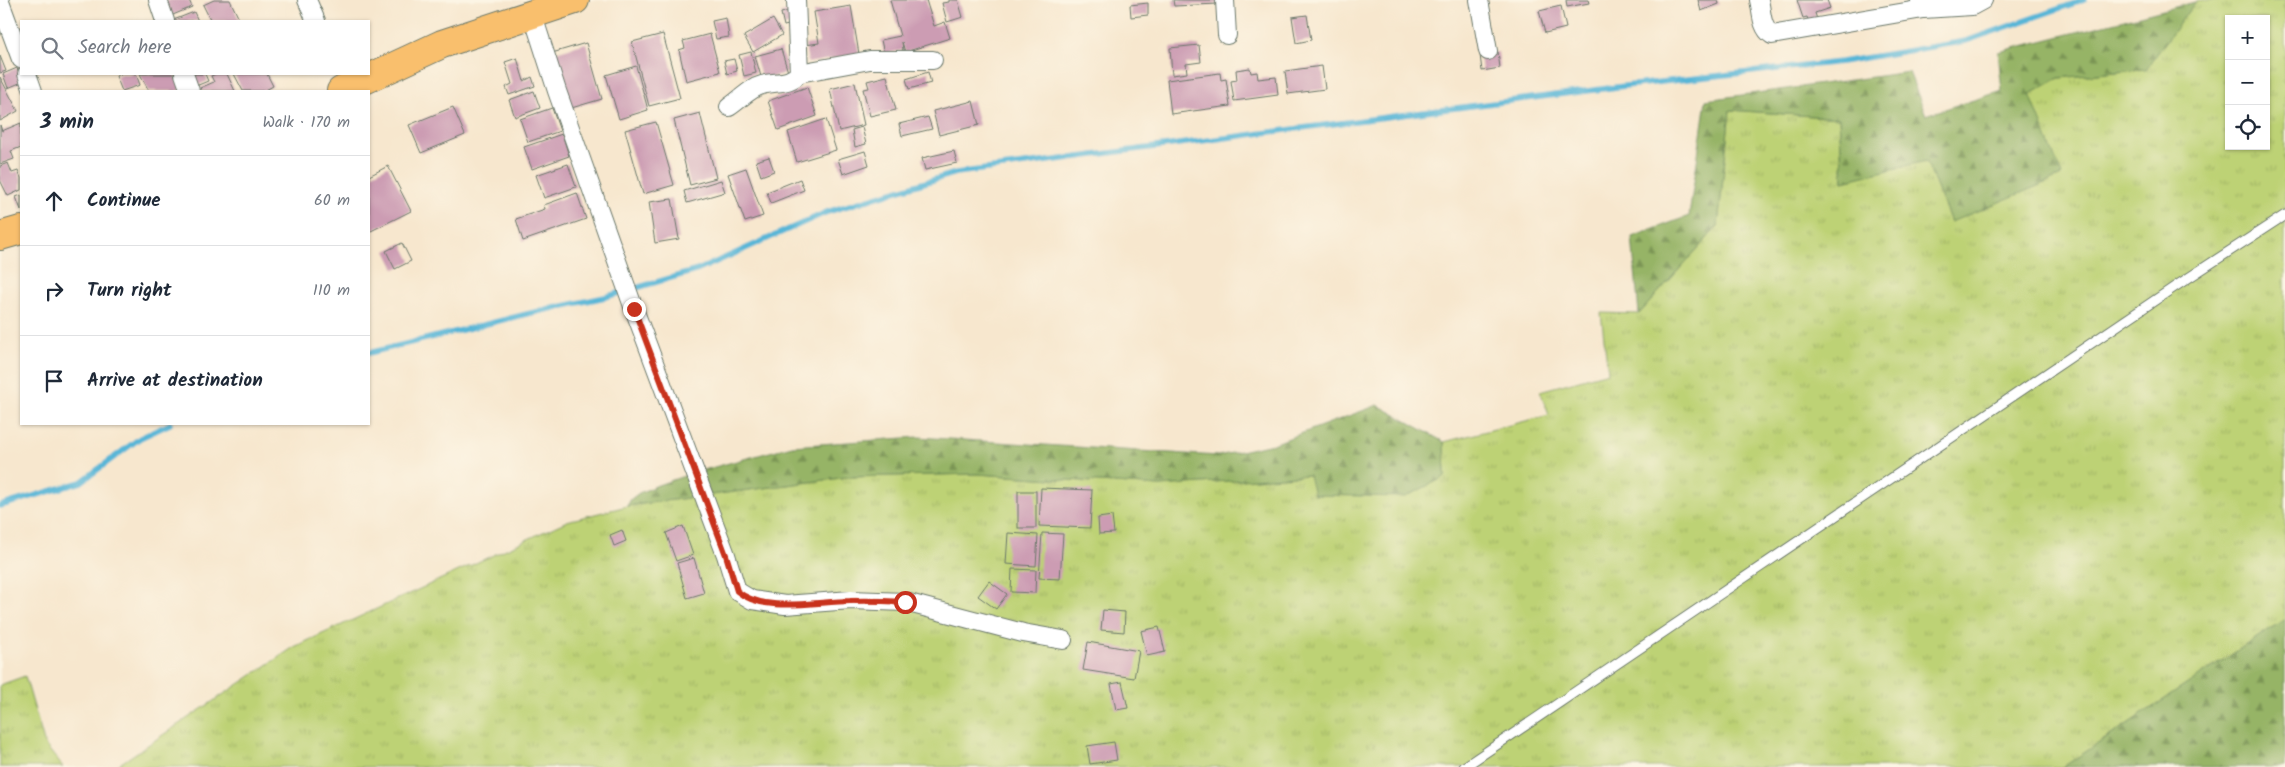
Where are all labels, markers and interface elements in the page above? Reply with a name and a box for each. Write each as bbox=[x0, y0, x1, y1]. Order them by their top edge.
map controls bbox=[2225, 15, 2270, 150]
button: + bbox=[2225, 15, 2270, 60]
search box bbox=[20, 20, 370, 75]
text: Search here bbox=[78, 33, 172, 63]
icon: search bbox=[38, 34, 66, 62]
button: − bbox=[2225, 60, 2270, 105]
button: locate bbox=[2225, 105, 2270, 150]
text: 3 min bbox=[40, 106, 94, 139]
text: Walk · 170 m bbox=[262, 110, 350, 135]
text: Continue bbox=[87, 186, 160, 216]
icon: ahead bbox=[40, 187, 68, 215]
text: 60 m bbox=[314, 188, 350, 213]
text: Turn right bbox=[87, 276, 172, 306]
icon: right bbox=[40, 277, 68, 305]
text: 110 m bbox=[313, 278, 350, 303]
route end bbox=[623, 298, 646, 321]
text: Arrive at destination bbox=[87, 366, 263, 396]
icon: arrive bbox=[40, 367, 68, 395]
route start bbox=[894, 591, 917, 614]

